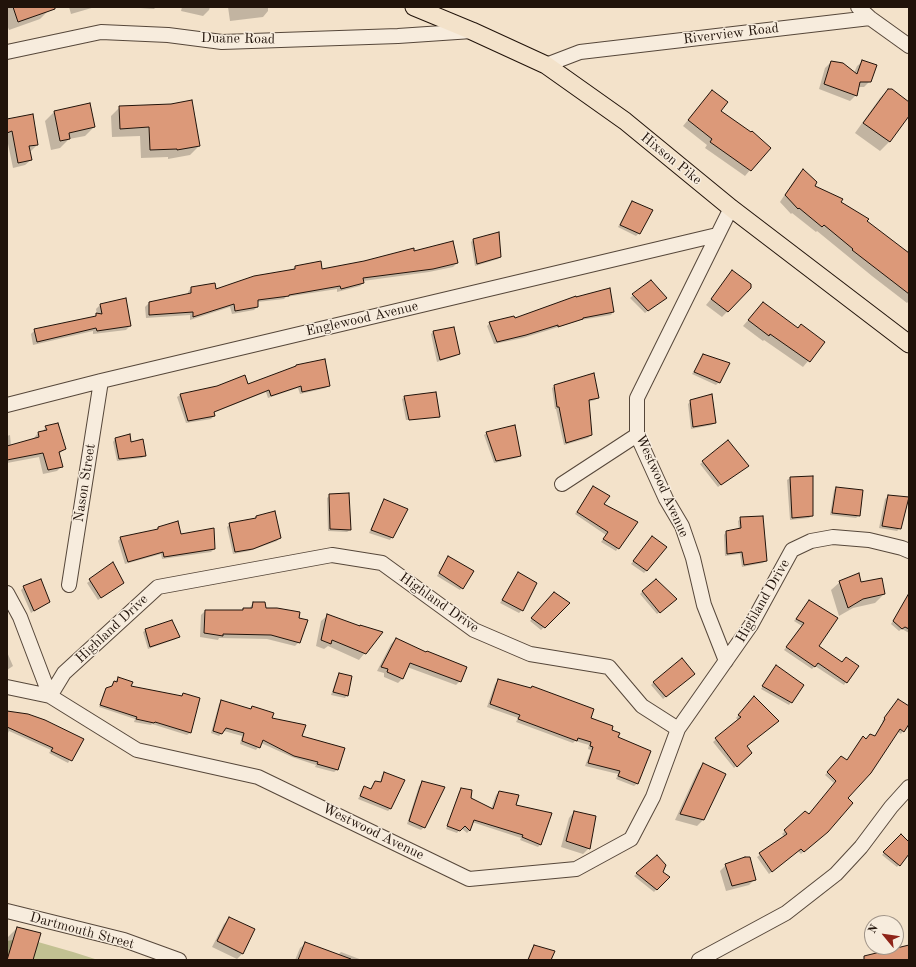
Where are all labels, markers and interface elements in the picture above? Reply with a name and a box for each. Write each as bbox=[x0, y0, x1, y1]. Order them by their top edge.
street label: Riverview Road bbox=[682, 20, 780, 48]
street label: Duane Road bbox=[201, 30, 275, 48]
street label: Hixson Pike bbox=[637, 129, 705, 189]
street label: Englewood Avenue bbox=[304, 298, 420, 340]
street label: Westwood Avenue bbox=[632, 432, 692, 540]
street label: Nason Street bbox=[71, 443, 99, 523]
street label: Highland Drive bbox=[732, 556, 794, 646]
street label: Highland Drive bbox=[396, 569, 482, 637]
street label: Highland Drive bbox=[72, 591, 152, 667]
street label: Westwood Avenue bbox=[320, 800, 426, 864]
street label: Dartmouth Street bbox=[28, 909, 136, 953]
north arrow bbox=[864, 915, 904, 955]
text: N bbox=[867, 923, 881, 936]

